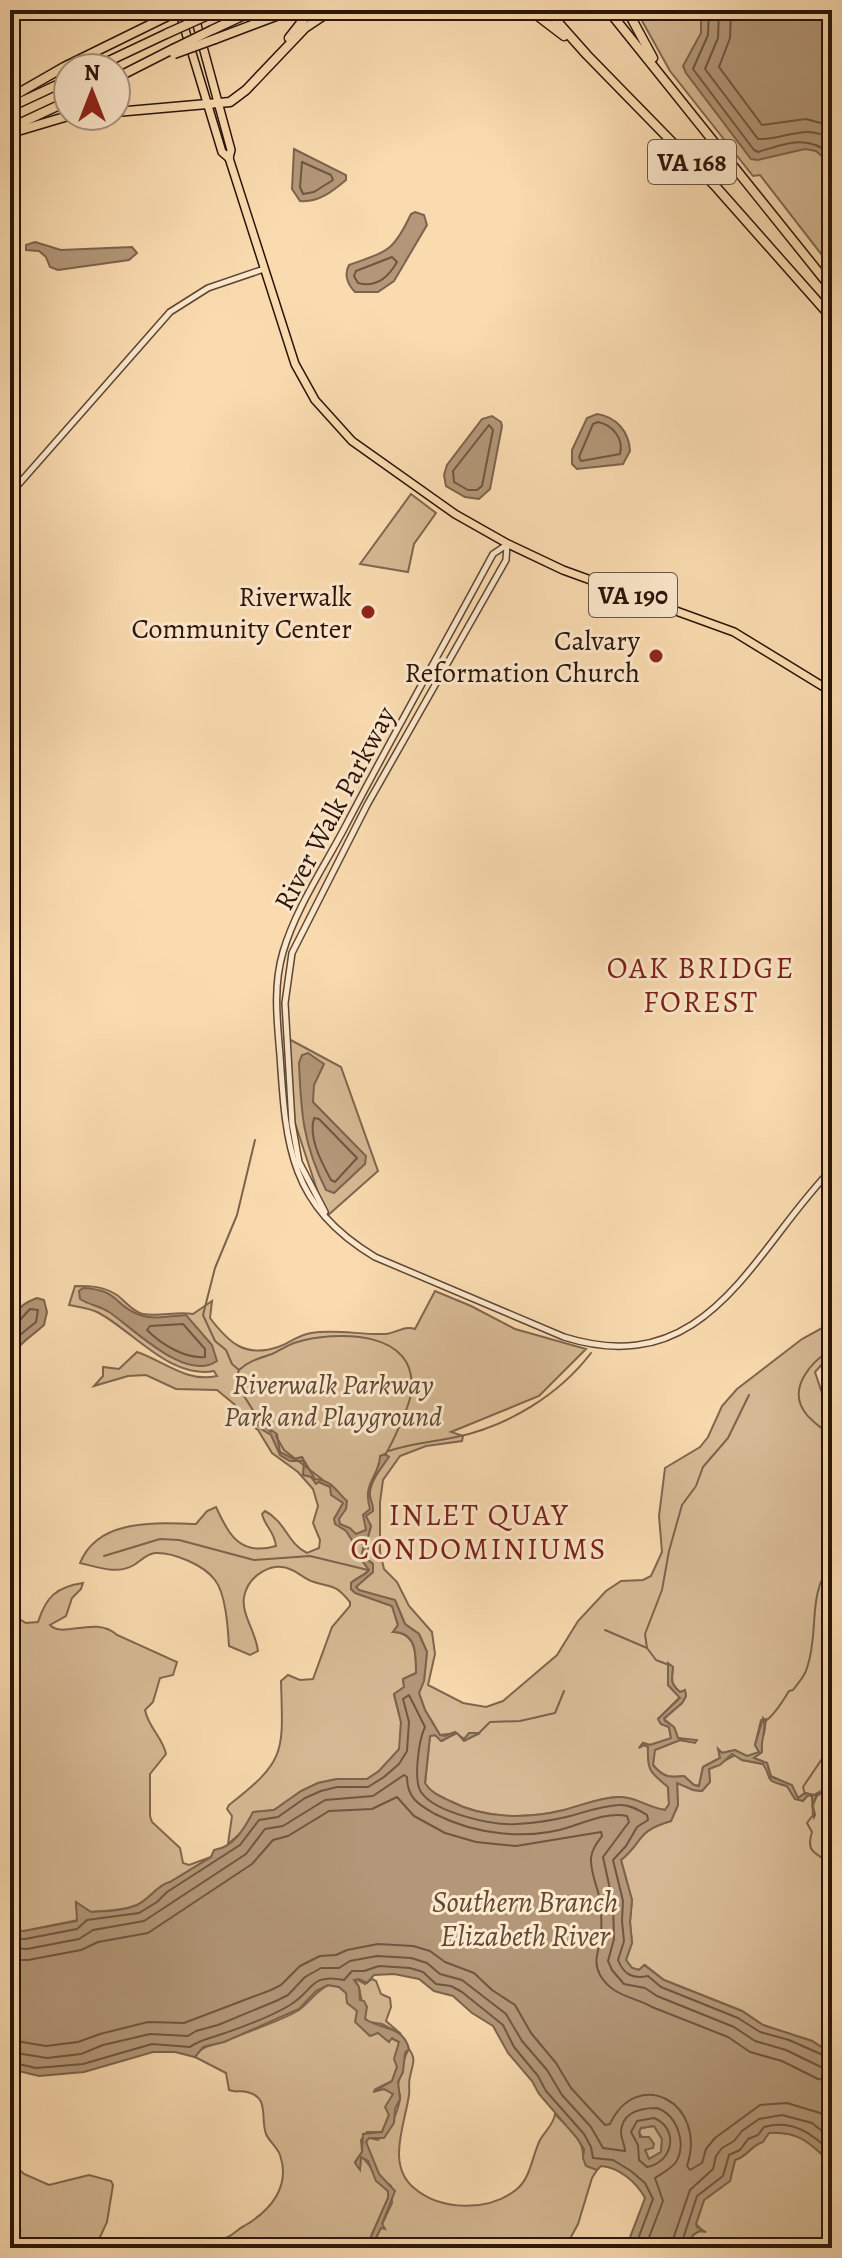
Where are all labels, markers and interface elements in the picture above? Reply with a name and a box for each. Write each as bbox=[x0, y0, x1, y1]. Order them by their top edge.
north arrow bbox=[52, 52, 132, 132]
text: N bbox=[84, 58, 100, 88]
road number: VA 168 bbox=[648, 140, 736, 184]
road number: VA 190 bbox=[589, 573, 677, 617]
place label: Riverwalk Community Center bbox=[131, 578, 352, 648]
marker: Riverwalk Community Center bbox=[359, 603, 377, 621]
place label: Calvary Reformation Church bbox=[405, 622, 641, 692]
marker: Calvary Reformation Church bbox=[647, 647, 665, 665]
street label: River Walk Parkway bbox=[265, 700, 405, 917]
district label: OAK BRIDGE FOREST bbox=[607, 948, 795, 1022]
park label: Riverwalk Parkway Park and Playground bbox=[224, 1366, 442, 1436]
district label: INLET QUAY CONDOMINIUMS bbox=[351, 1495, 607, 1569]
water label: Southern Branch Elizabeth River bbox=[432, 1882, 618, 1956]

